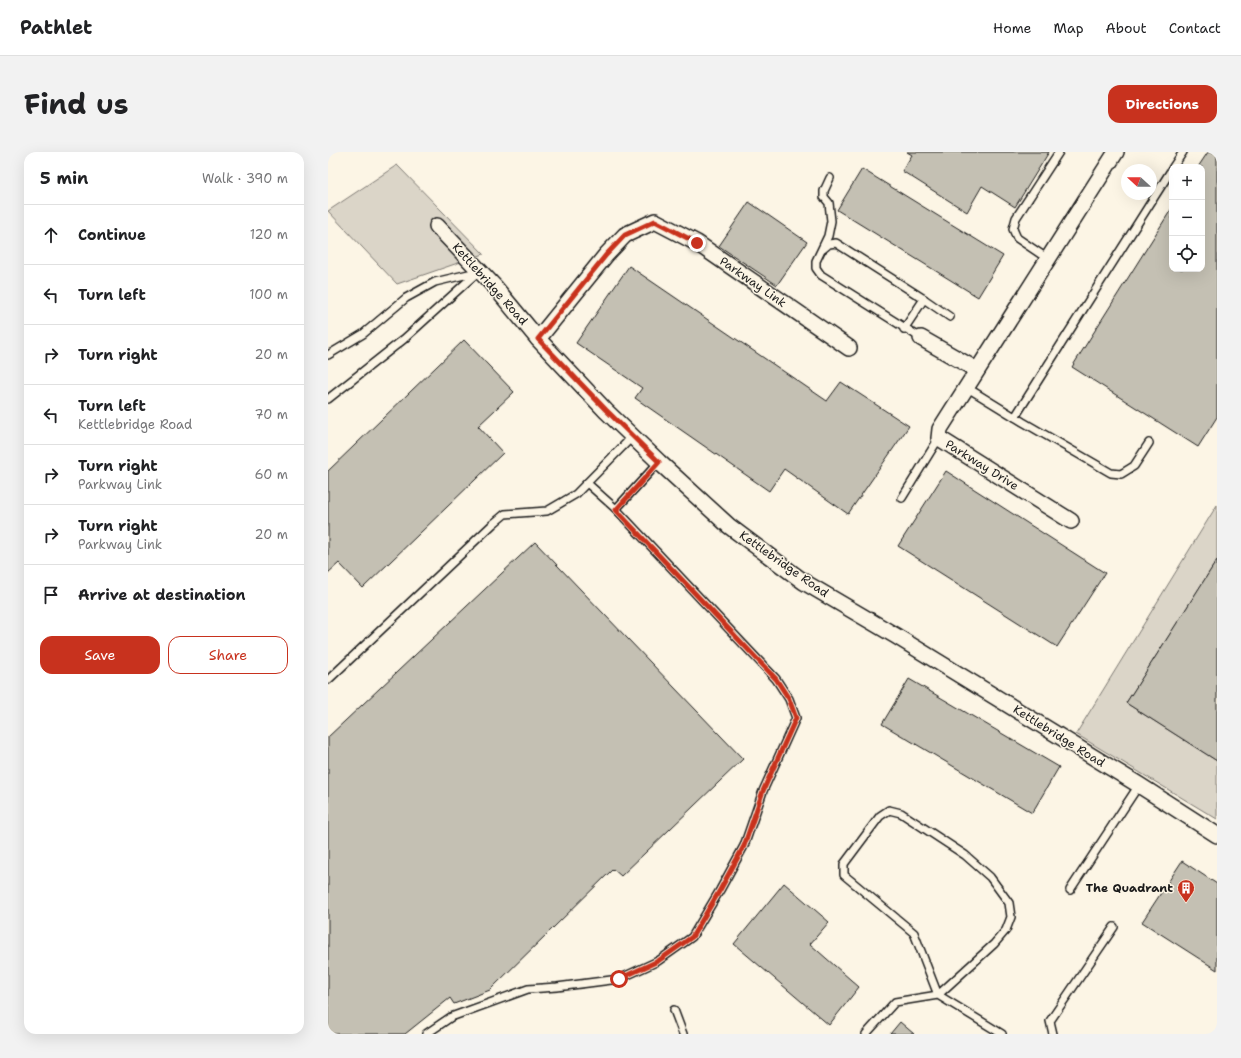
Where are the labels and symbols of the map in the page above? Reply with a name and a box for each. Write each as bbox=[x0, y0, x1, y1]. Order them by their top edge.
north arrow bbox=[1121, 164, 1157, 200]
route end bbox=[688, 234, 706, 252]
street label: Kettlebridge Road bbox=[449, 239, 532, 329]
street label: Parkway Link bbox=[717, 253, 790, 311]
street label: Parkway Drive bbox=[942, 436, 1022, 494]
street label: Kettlebridge Road bbox=[736, 527, 832, 601]
street label: Kettlebridge Road bbox=[1010, 701, 1108, 771]
building icon: The Quadrant bbox=[1176, 878, 1196, 903]
place label: The Quadrant bbox=[1086, 880, 1173, 896]
route start bbox=[610, 970, 628, 988]

